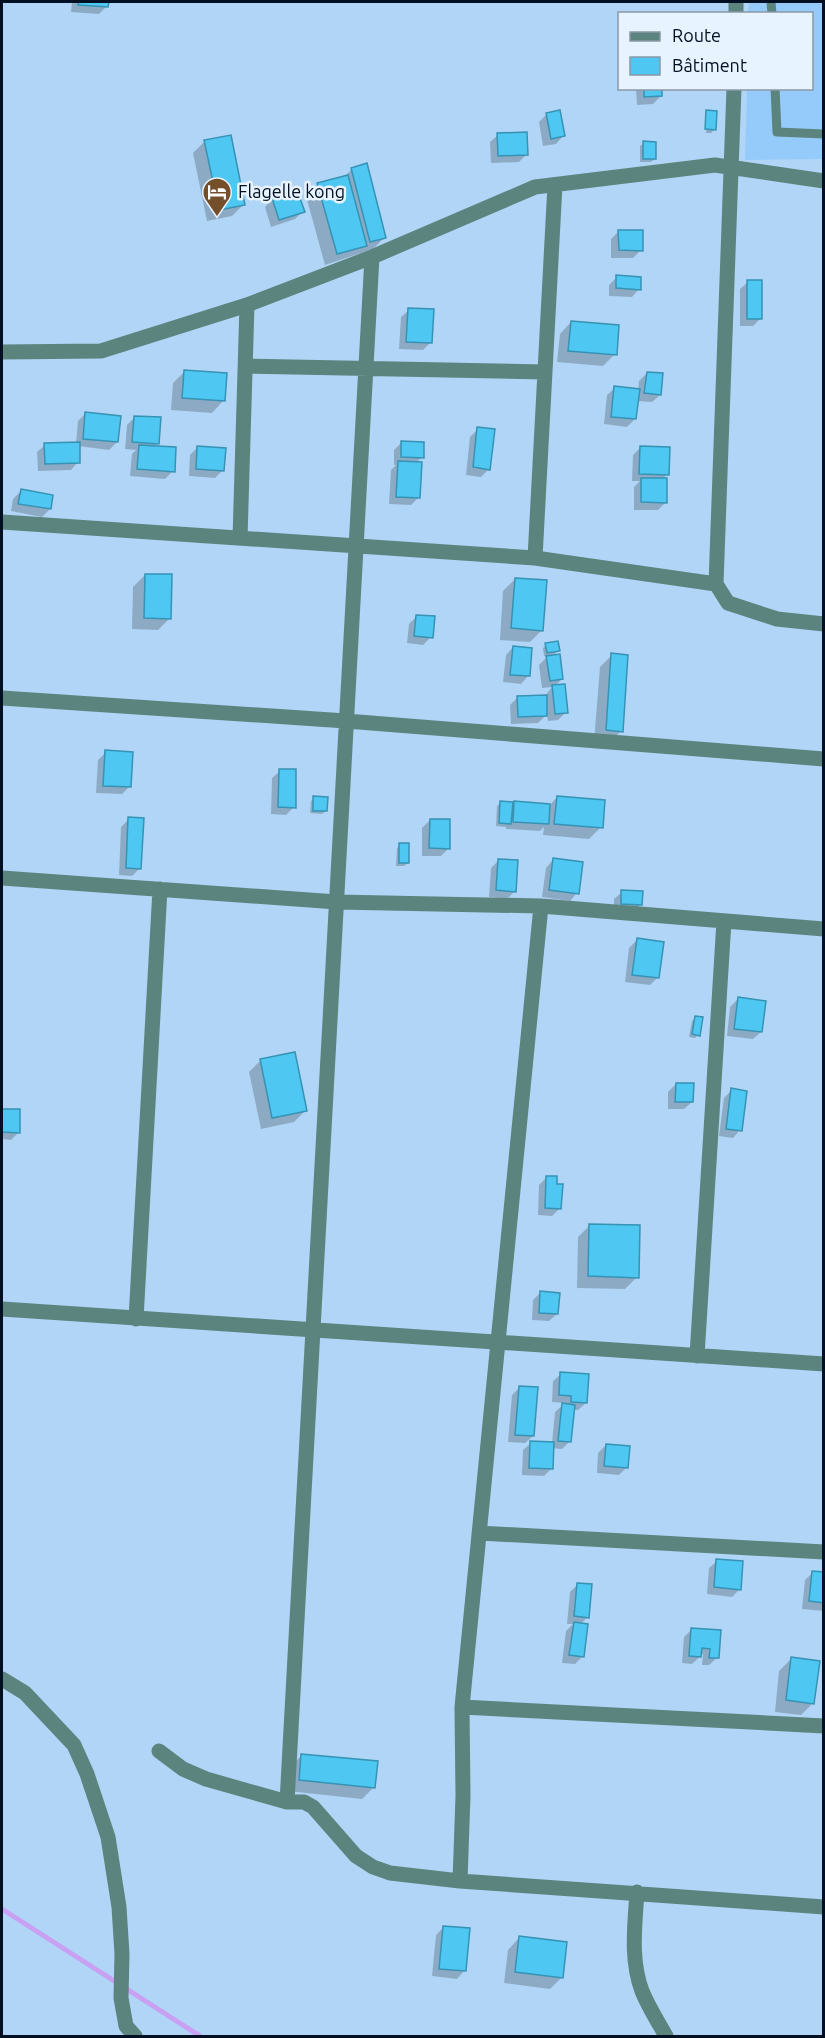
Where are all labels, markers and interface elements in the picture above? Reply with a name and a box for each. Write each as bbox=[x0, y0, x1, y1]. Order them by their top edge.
legend bbox=[618, 12, 813, 90]
text: Route bbox=[672, 25, 721, 45]
text: Bâtiment bbox=[672, 55, 747, 75]
hotel icon: Flagelle kong bbox=[201, 176, 233, 218]
place label: Flagelle kong bbox=[238, 181, 345, 201]

